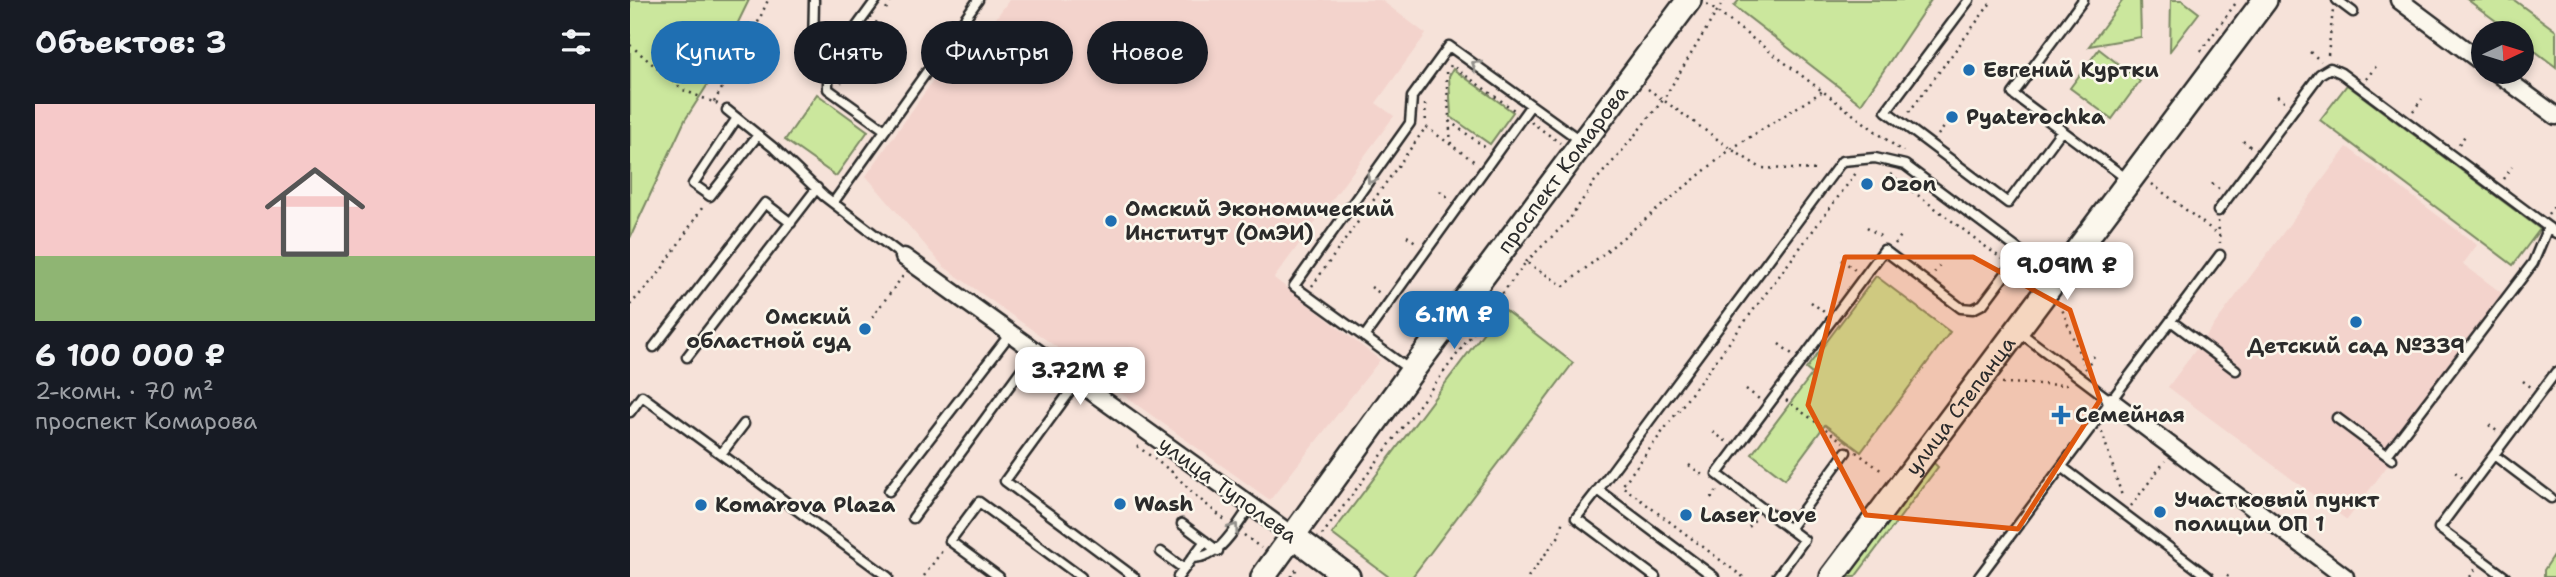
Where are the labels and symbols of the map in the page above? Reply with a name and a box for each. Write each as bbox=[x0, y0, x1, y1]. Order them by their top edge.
north arrow bbox=[2471, 21, 2534, 84]
place label: Евгений Куртки bbox=[1983, 56, 2159, 84]
one-way arrow bbox=[1471, 61, 1483, 73]
marker: Евгений Куртки bbox=[1961, 62, 1977, 78]
street label: проспект Комарова bbox=[1491, 79, 1635, 259]
place label: Pyaterochka bbox=[1966, 103, 2106, 131]
marker: Pyaterochka bbox=[1944, 109, 1960, 125]
place label: Ozon bbox=[1881, 170, 1936, 198]
one-way arrow bbox=[1367, 171, 1379, 184]
marker: Ozon bbox=[1859, 176, 1875, 192]
place label: Омский Экономический Институт (ОмЭИ) bbox=[1125, 195, 1394, 247]
marker: Омский Экономический Институт (ОмЭИ) bbox=[1103, 213, 1119, 229]
pin: 9.09M ₽ bbox=[2002, 243, 2132, 302]
pin: 6.1M ₽ bbox=[1397, 292, 1511, 351]
place label: Омский областной суд bbox=[686, 303, 851, 355]
marker: Детский сад №339 bbox=[2348, 314, 2364, 330]
marker: Омский областной суд bbox=[857, 321, 873, 337]
street label: улица Степанца bbox=[1899, 330, 2022, 481]
place label: Детский сад №339 bbox=[2247, 332, 2465, 360]
pin: 3.72M ₽ bbox=[1015, 348, 1145, 407]
place label: Семейная bbox=[2075, 401, 2185, 429]
marker: Семейная bbox=[2053, 407, 2069, 423]
street label: улица Туполева bbox=[1153, 430, 1303, 550]
place label: Участковый пункт полиции ОП 1 bbox=[2174, 486, 2380, 538]
place label: Wash bbox=[1134, 490, 1193, 518]
place label: Komarova Plaza bbox=[715, 491, 896, 519]
marker: Wash bbox=[1112, 496, 1128, 512]
marker: Komarova Plaza bbox=[693, 497, 709, 513]
place label: Laser Love bbox=[1700, 501, 1817, 529]
marker: Участковый пункт полиции ОП 1 bbox=[2152, 504, 2168, 520]
marker: Laser Love bbox=[1678, 507, 1694, 523]
one-way arrow bbox=[1226, 523, 1239, 536]

